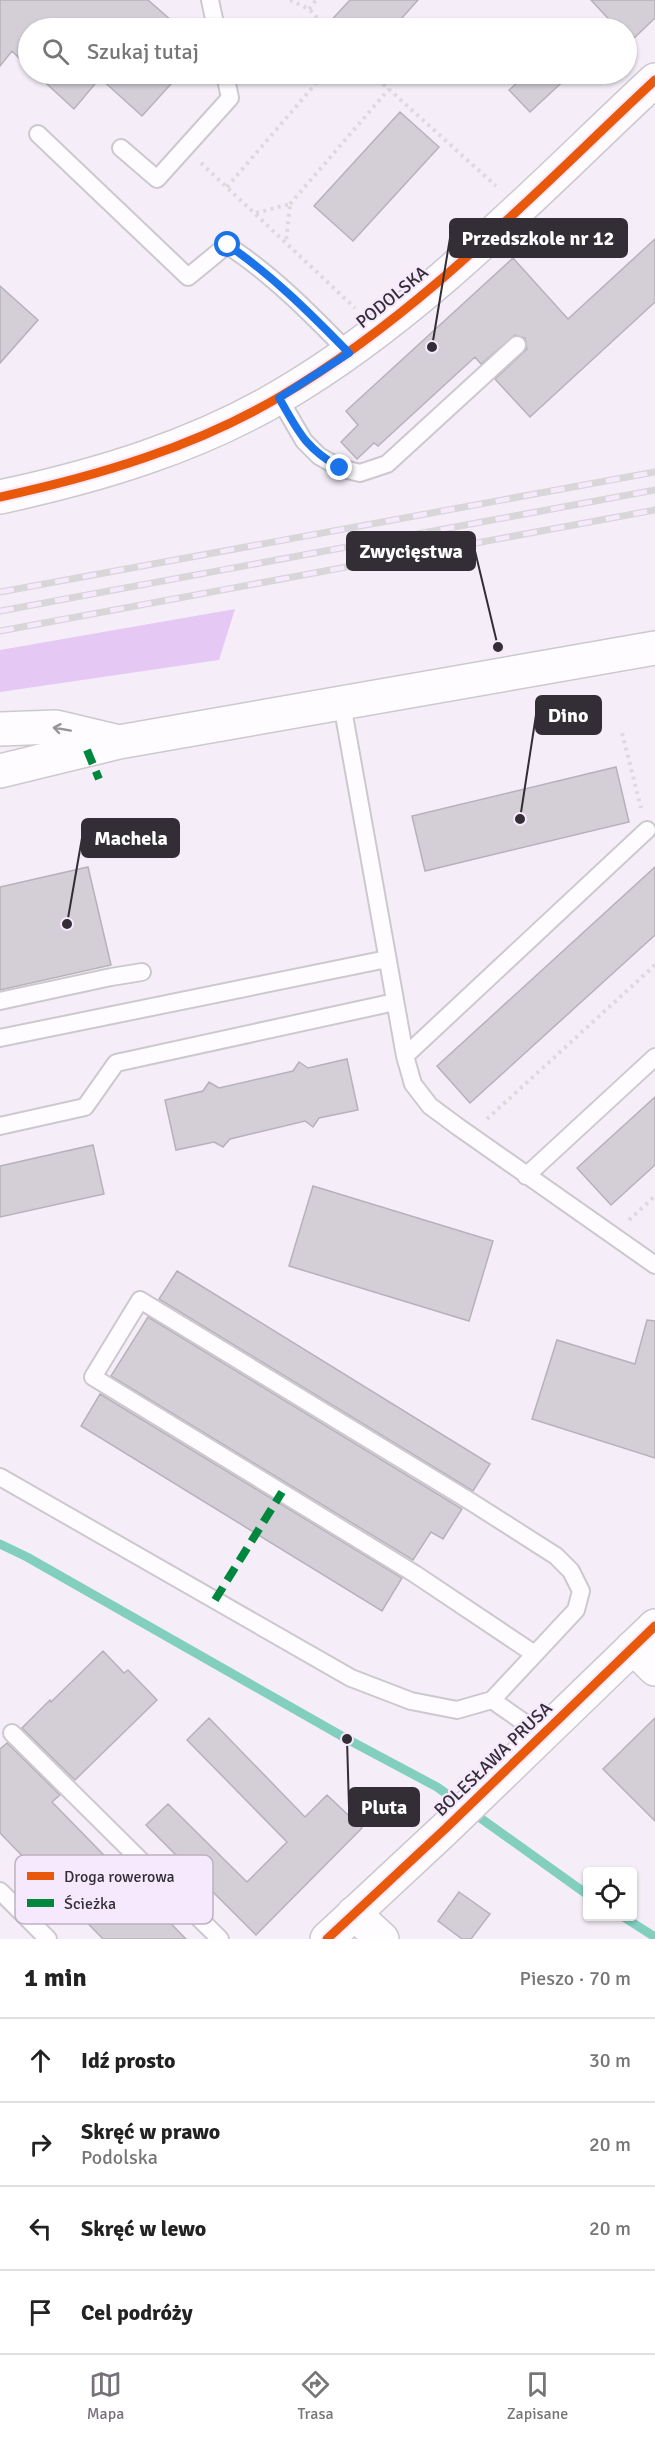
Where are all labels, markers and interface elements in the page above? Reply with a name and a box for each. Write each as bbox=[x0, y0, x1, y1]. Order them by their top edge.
search box bbox=[18, 18, 637, 84]
icon: search bbox=[39, 35, 72, 68]
text: Szukaj tutaj bbox=[87, 38, 199, 65]
callout: Przedszkole nr 12 bbox=[450, 219, 627, 257]
text: Przedszkole nr 12 bbox=[462, 226, 614, 251]
route start bbox=[214, 231, 240, 257]
street label: PODOLSKA bbox=[351, 261, 433, 333]
route end bbox=[326, 454, 352, 480]
callout: Zwycięstwa bbox=[347, 532, 475, 570]
text: Zwycięstwa bbox=[359, 539, 463, 564]
callout: Dino bbox=[536, 696, 601, 734]
text: Dino bbox=[548, 703, 588, 728]
one-way arrow bbox=[53, 723, 73, 734]
callout: Machela bbox=[82, 819, 179, 857]
text: Machela bbox=[94, 826, 168, 851]
street label: BOLESŁAWA PRUSA bbox=[429, 1697, 557, 1821]
callout: Pluta bbox=[349, 1788, 419, 1826]
text: Pluta bbox=[361, 1795, 407, 1820]
legend bbox=[15, 1855, 213, 1924]
text: Droga rowerowa bbox=[64, 1867, 175, 1887]
map controls bbox=[583, 1867, 637, 1921]
button: locate bbox=[583, 1867, 637, 1921]
text: Ścieżka bbox=[64, 1894, 116, 1914]
text: 1 min bbox=[24, 1962, 87, 1994]
text: Pieszo · 70 m bbox=[520, 1966, 631, 1991]
icon: ahead bbox=[24, 2044, 57, 2077]
text: Idź prosto bbox=[81, 2047, 176, 2074]
text: 30 m bbox=[589, 2048, 631, 2073]
text: Skręć w prawo bbox=[81, 2118, 220, 2145]
icon: right bbox=[24, 2128, 57, 2161]
text: 20 m bbox=[589, 2132, 631, 2157]
text: Podolska bbox=[81, 2145, 158, 2170]
icon: left bbox=[24, 2212, 57, 2245]
text: Skręć w lewo bbox=[81, 2215, 206, 2242]
text: 20 m bbox=[589, 2216, 631, 2241]
icon: arrive bbox=[24, 2296, 57, 2329]
text: Cel podróży bbox=[81, 2299, 193, 2326]
tab: Mapa bbox=[87, 2368, 124, 2424]
tab: Trasa bbox=[298, 2368, 334, 2424]
tab: Zapisane bbox=[507, 2368, 568, 2424]

